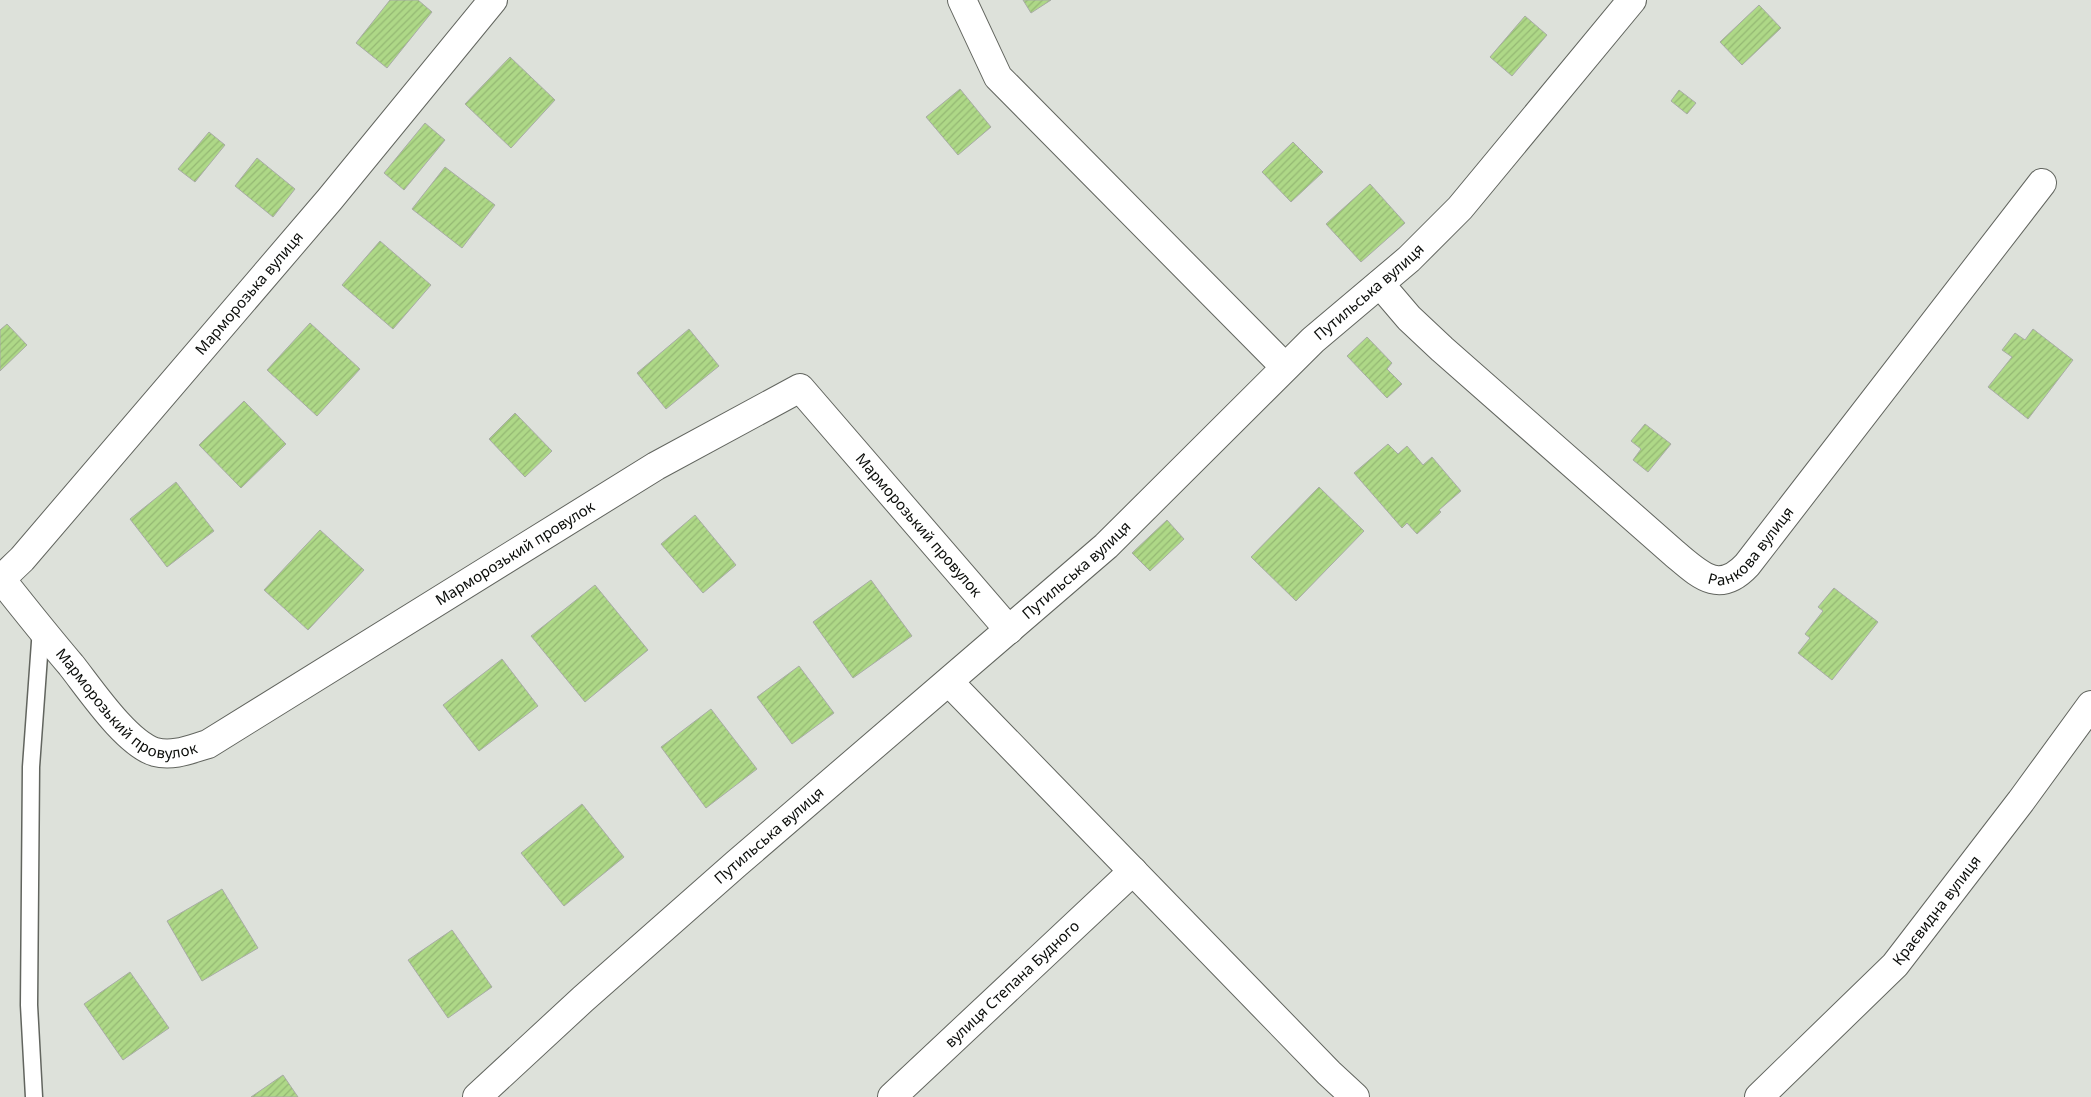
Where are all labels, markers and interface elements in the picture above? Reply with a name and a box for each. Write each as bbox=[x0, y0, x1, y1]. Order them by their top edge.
street label: Марморозька вулиця bbox=[190, 227, 307, 359]
street label: Путильська вулиця bbox=[1309, 239, 1428, 344]
street label: Марморозький провулок bbox=[852, 449, 987, 601]
street label: Марморозький провулок bbox=[431, 496, 598, 610]
street label: Ранкова вулиця bbox=[1706, 502, 1798, 589]
street label: Путильська вулиця bbox=[1017, 516, 1134, 623]
street label: Марморозький провулок bbox=[52, 644, 199, 763]
street label: Путильська вулиця bbox=[709, 782, 828, 888]
street label: Краєвидна вулиця bbox=[1887, 851, 1985, 969]
street label: вулиця Степана Будного bbox=[940, 915, 1083, 1051]

